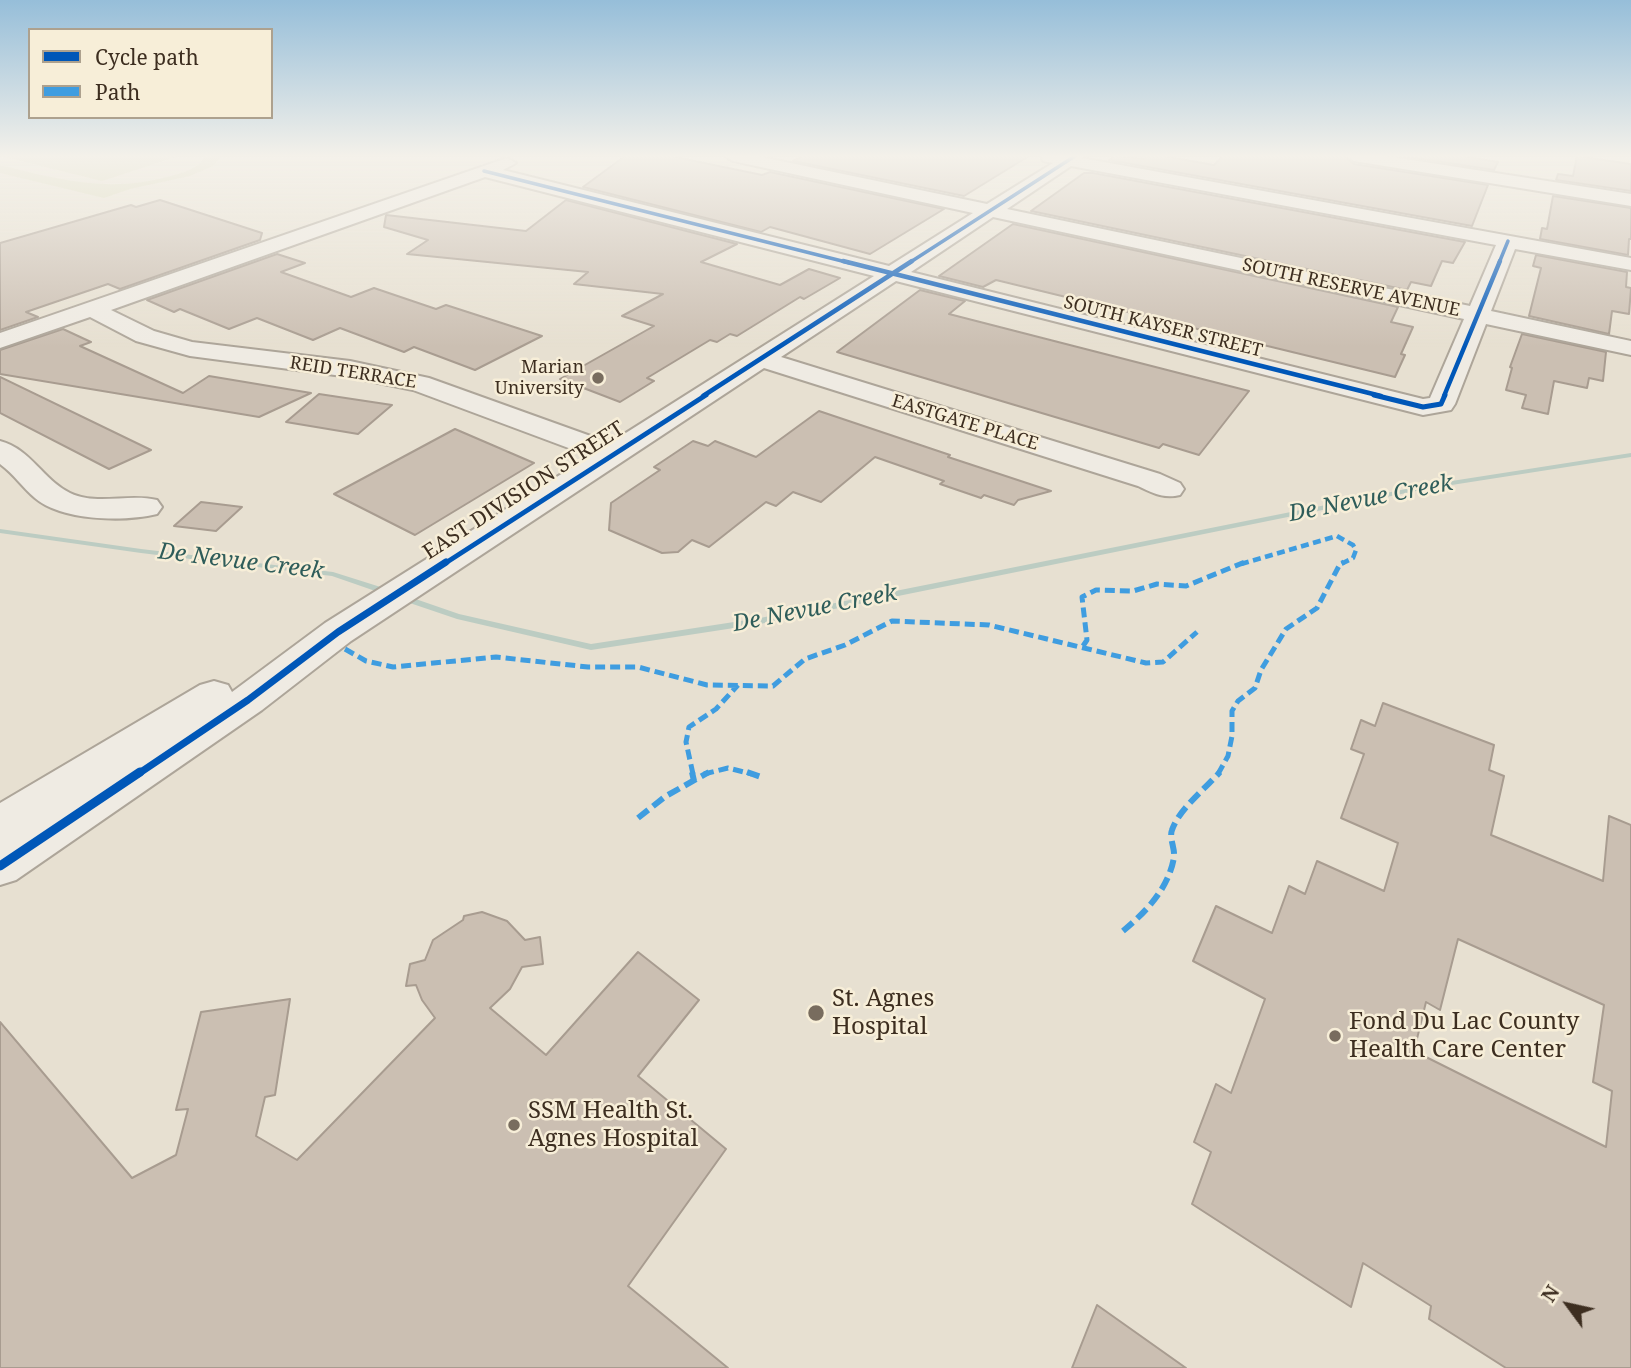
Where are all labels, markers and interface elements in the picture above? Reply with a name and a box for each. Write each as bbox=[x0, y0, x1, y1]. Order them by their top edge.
legend bbox=[28, 28, 273, 119]
text: Cycle path bbox=[95, 43, 199, 71]
text: Path bbox=[95, 78, 140, 106]
street label: SOUTH RESERVE AVENUE bbox=[1240, 254, 1462, 322]
street label: SOUTH KAYSER STREET bbox=[1061, 292, 1265, 362]
street label: REID TERRACE bbox=[288, 352, 418, 394]
place label: Marian University bbox=[495, 357, 584, 400]
marker: Marian University bbox=[590, 370, 606, 386]
street label: EASTGATE PLACE bbox=[889, 390, 1041, 456]
street label: EAST DIVISION STREET bbox=[419, 416, 629, 566]
water label: De Nevue Creek bbox=[1286, 470, 1456, 528]
water label: De Nevue Creek bbox=[157, 538, 325, 586]
water label: De Nevue Creek bbox=[730, 580, 900, 638]
place label: St. Agnes Hospital bbox=[832, 985, 934, 1041]
marker: St. Agnes Hospital bbox=[806, 1003, 826, 1023]
place label: Fond Du Lac County Health Care Center bbox=[1349, 1008, 1579, 1064]
marker: Fond Du Lac County Health Care Center bbox=[1327, 1028, 1343, 1044]
place label: SSM Health St. Agnes Hospital bbox=[528, 1097, 698, 1153]
marker: SSM Health St. Agnes Hospital bbox=[506, 1117, 522, 1133]
north arrow bbox=[1533, 1270, 1603, 1340]
text: N bbox=[1535, 1280, 1565, 1307]

